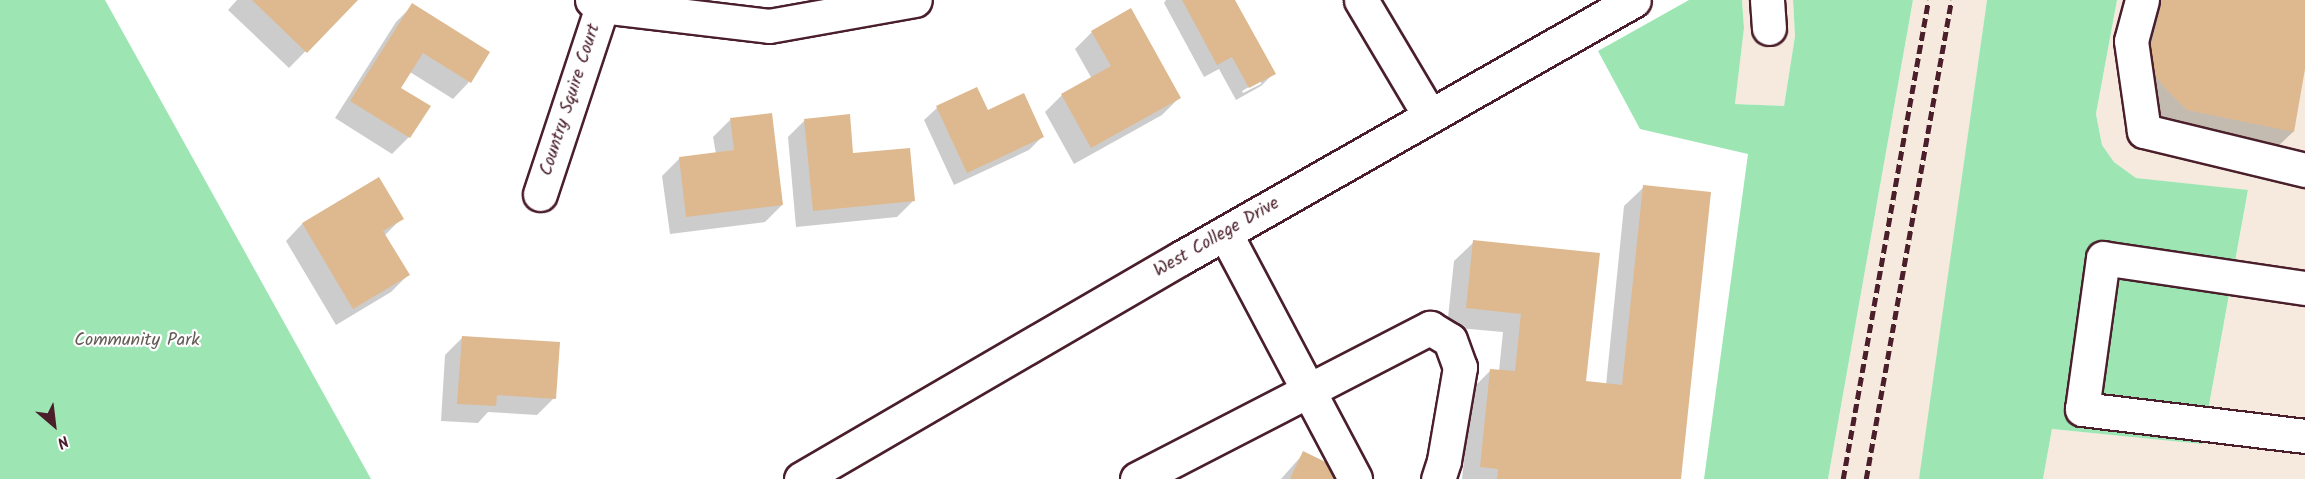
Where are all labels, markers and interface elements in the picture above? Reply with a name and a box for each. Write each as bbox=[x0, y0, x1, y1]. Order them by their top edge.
street label: Country Squire Court bbox=[536, 21, 606, 179]
street label: West College Drive bbox=[1150, 193, 1284, 283]
park label: Community Park bbox=[74, 330, 200, 352]
north arrow bbox=[24, 395, 84, 455]
text: N bbox=[52, 428, 73, 455]

